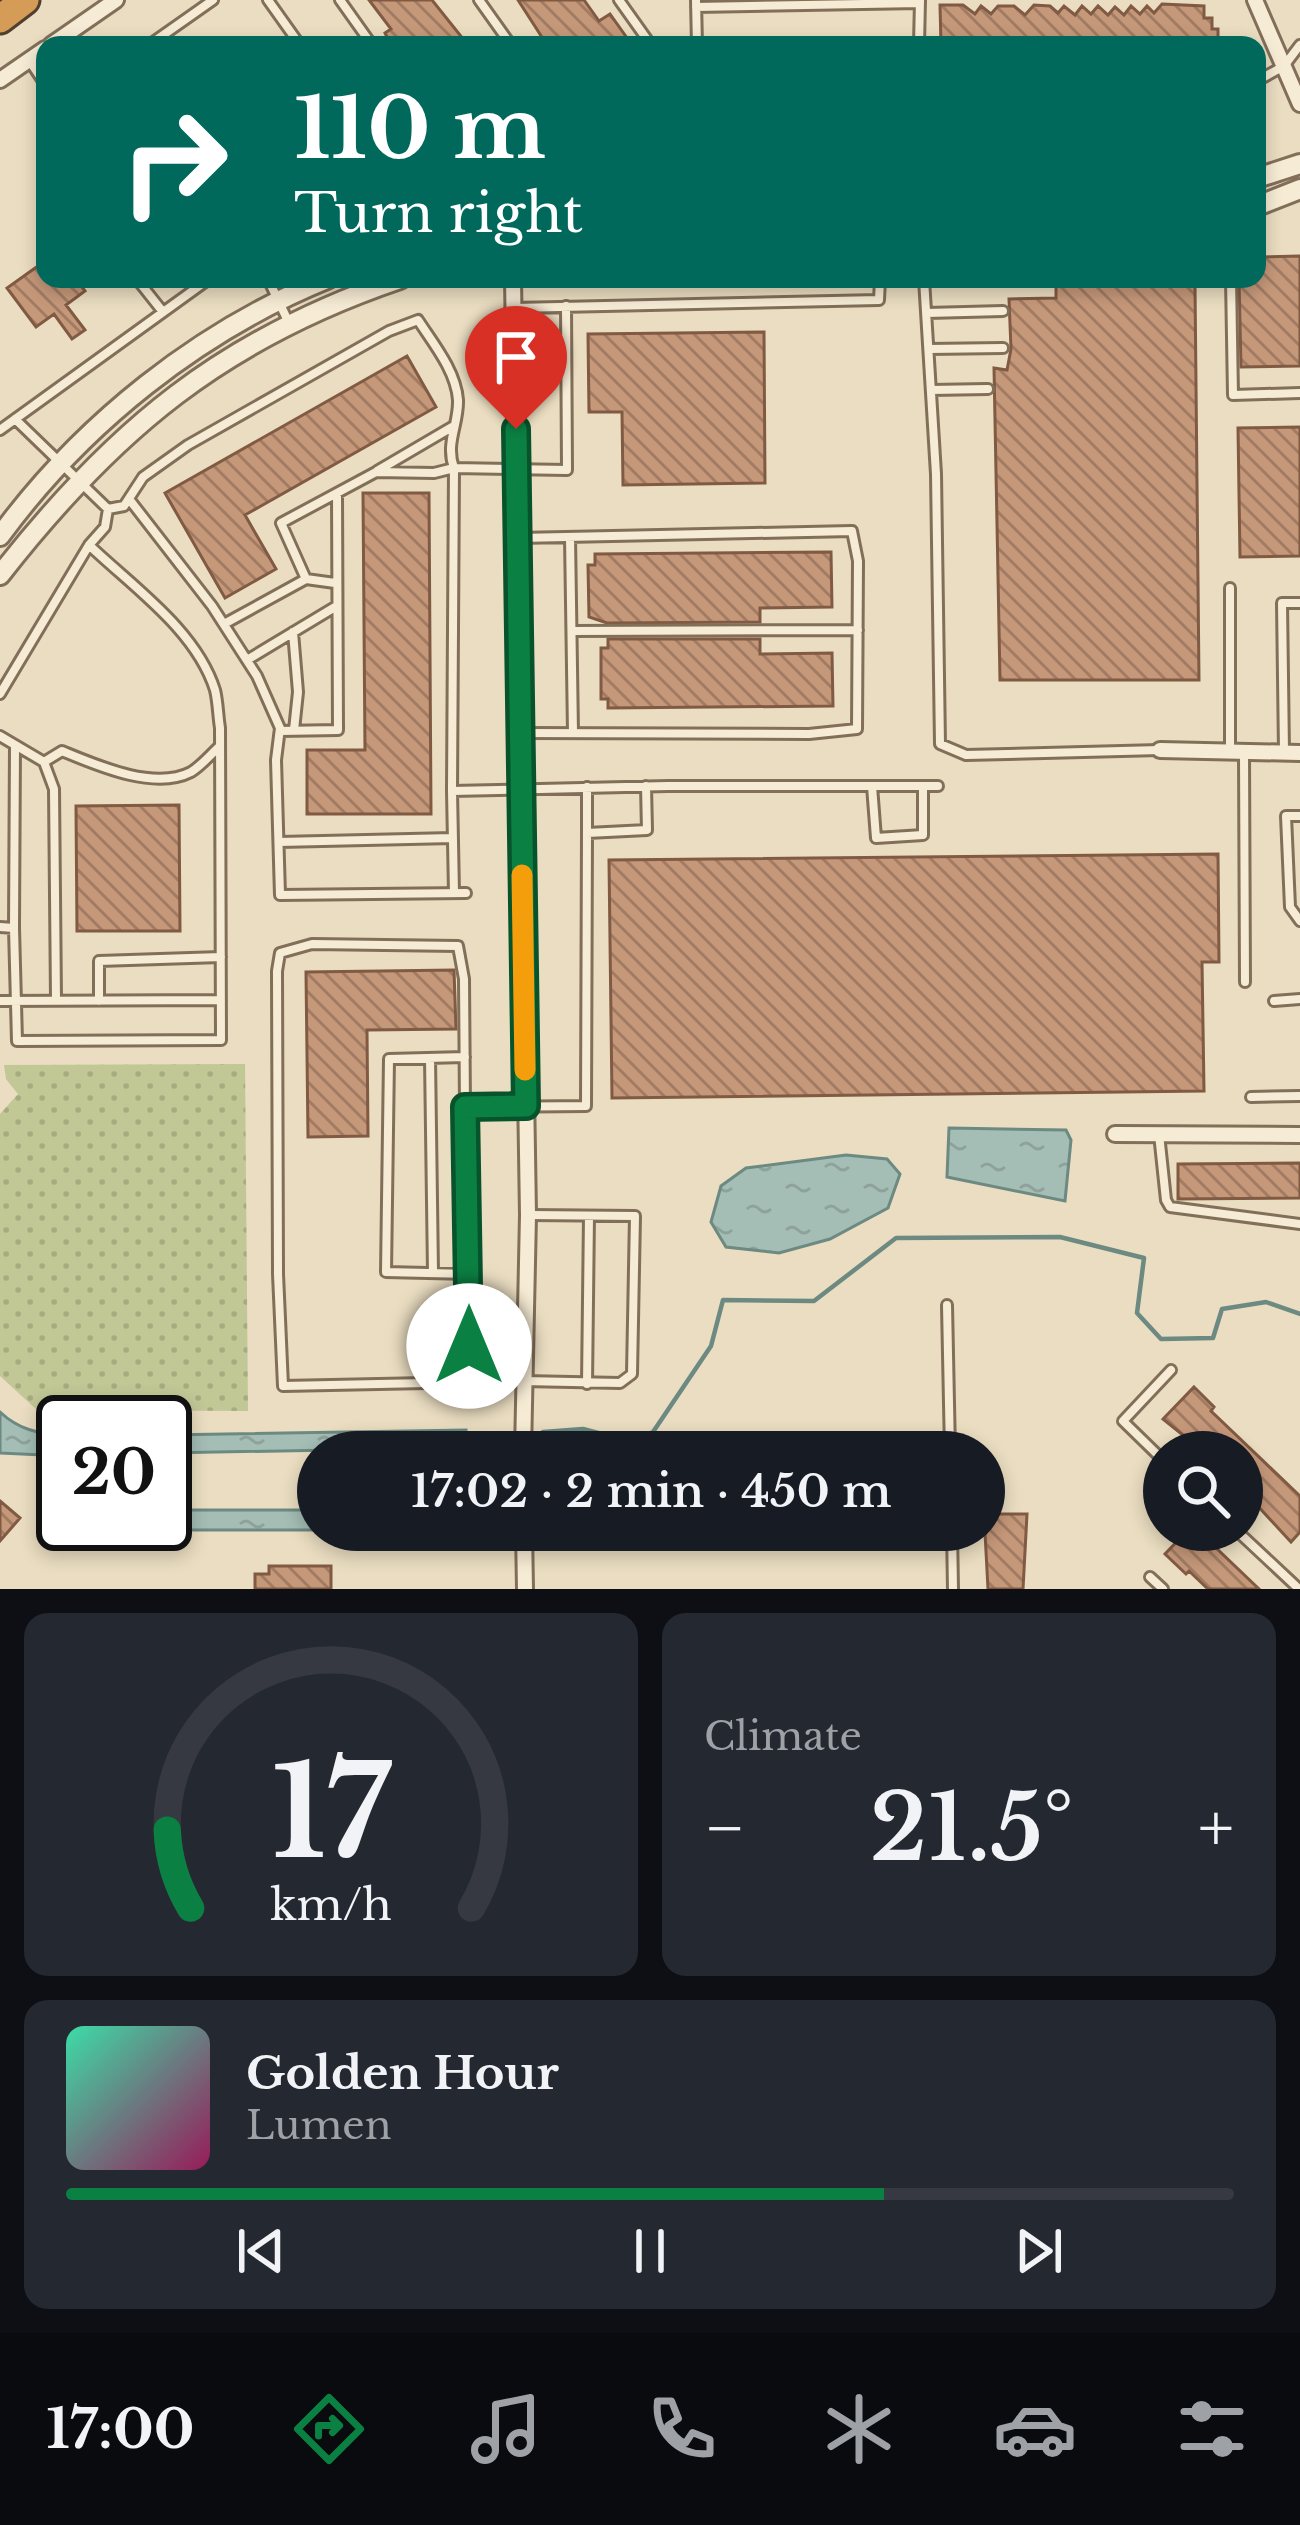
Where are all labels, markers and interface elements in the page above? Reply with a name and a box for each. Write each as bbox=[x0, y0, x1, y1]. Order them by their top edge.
text: 110 m bbox=[294, 77, 546, 181]
icon: right bbox=[96, 84, 252, 240]
text: Turn right bbox=[294, 180, 583, 247]
pin bbox=[465, 306, 567, 429]
icon: arrive bbox=[483, 324, 549, 390]
position arrow bbox=[406, 1283, 532, 1409]
speed limit sign: 20 bbox=[36, 1395, 192, 1551]
map controls bbox=[1143, 1431, 1263, 1551]
button: search bbox=[1143, 1431, 1263, 1551]
text: 17:02 · 2 min · 450 m bbox=[411, 1463, 891, 1519]
text: Climate bbox=[704, 1712, 862, 1761]
text: 17 bbox=[272, 1736, 392, 1891]
text: 21.5° bbox=[870, 1773, 1074, 1884]
text: − bbox=[704, 1787, 746, 1869]
text: + bbox=[1198, 1787, 1234, 1869]
text: km/h bbox=[270, 1877, 392, 1931]
text: Golden Hour bbox=[246, 2045, 559, 2101]
text: Lumen bbox=[246, 2101, 392, 2150]
icon: previous bbox=[228, 2218, 294, 2284]
icon: pause bbox=[617, 2218, 683, 2284]
icon: next bbox=[1006, 2218, 1072, 2284]
icon: directions bbox=[287, 2387, 371, 2471]
icon: music bbox=[464, 2387, 548, 2471]
icon: phone bbox=[640, 2387, 724, 2471]
icon: climate bbox=[817, 2387, 901, 2471]
icon: car bbox=[993, 2387, 1077, 2471]
icon: filters bbox=[1170, 2387, 1254, 2471]
text: 17:00 bbox=[46, 2396, 195, 2463]

